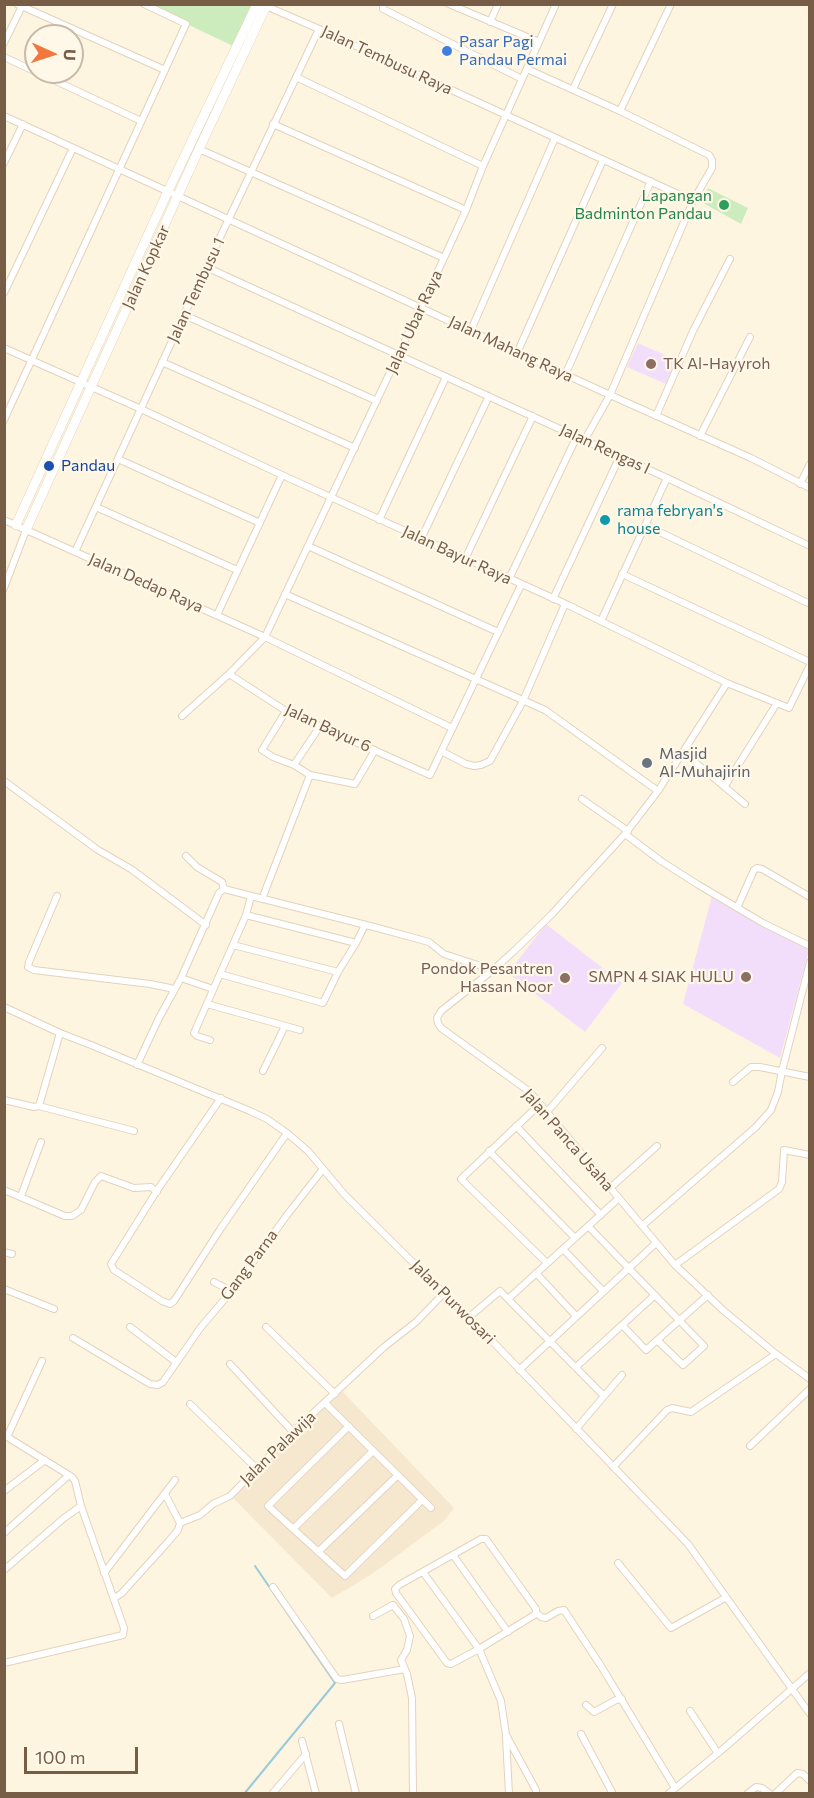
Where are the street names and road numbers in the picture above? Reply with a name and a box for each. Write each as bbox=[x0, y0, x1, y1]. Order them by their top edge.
street label: Jalan Tembusu Raya bbox=[319, 21, 455, 99]
street label: Jalan Kopkar bbox=[118, 222, 174, 312]
street label: Jalan Tembusu 1 bbox=[163, 234, 229, 346]
street label: Jalan Ubar Raya bbox=[382, 267, 446, 377]
street label: Jalan Mahang Raya bbox=[446, 312, 576, 386]
street label: Jalan Rengas I bbox=[557, 420, 653, 478]
street label: Jalan Bayur Raya bbox=[399, 521, 515, 589]
street label: Jalan Dedap Raya bbox=[86, 549, 206, 617]
street label: Jalan Bayur 6 bbox=[282, 700, 374, 756]
street label: Jalan Panca Usaha bbox=[518, 1085, 618, 1195]
street label: Gang Parna bbox=[216, 1226, 282, 1304]
street label: Jalan Purwosari bbox=[407, 1256, 499, 1348]
street label: Jalan Palawija bbox=[236, 1407, 320, 1489]

